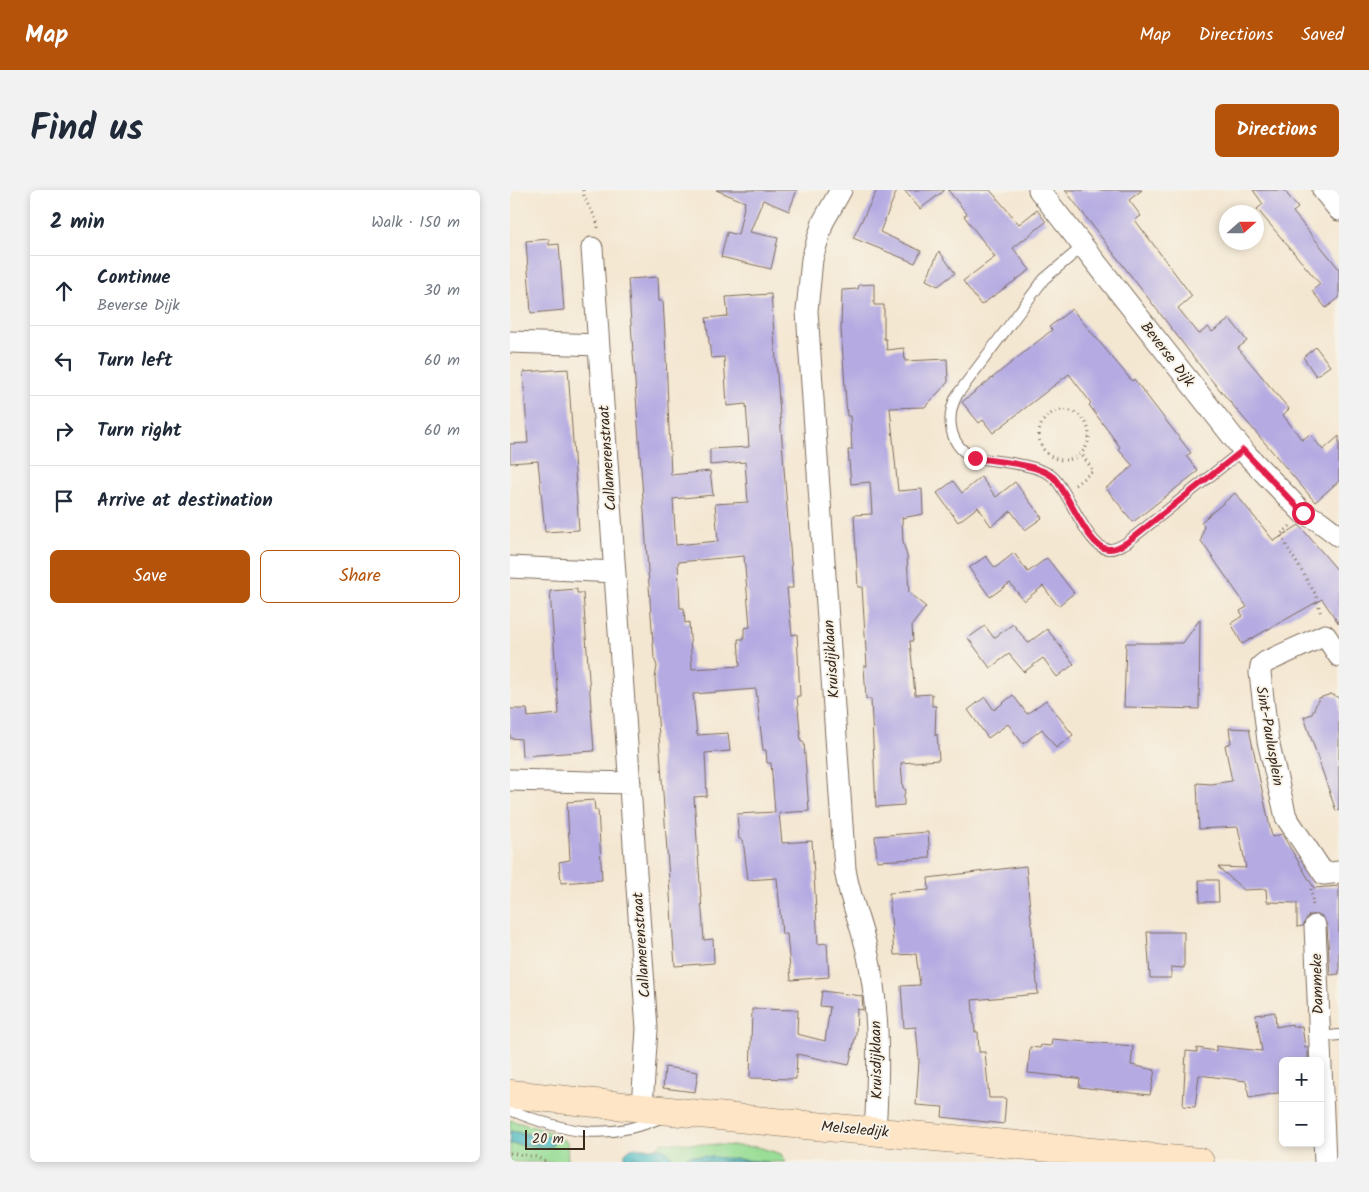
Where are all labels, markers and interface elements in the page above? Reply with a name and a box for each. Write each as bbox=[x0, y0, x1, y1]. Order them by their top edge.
text: Map bbox=[25, 16, 68, 55]
text: Map bbox=[1139, 21, 1171, 50]
text: Directions bbox=[1199, 21, 1273, 50]
text: Saved bbox=[1301, 21, 1344, 50]
text: Find us bbox=[30, 102, 143, 158]
button: Directions bbox=[1215, 104, 1339, 157]
north arrow bbox=[1219, 205, 1264, 250]
text: 2 min bbox=[50, 206, 105, 239]
text: Walk · 150 m bbox=[371, 210, 460, 235]
text: Continue bbox=[97, 263, 170, 293]
icon: ahead bbox=[50, 277, 78, 305]
text: 30 m bbox=[424, 278, 460, 303]
text: Beverse Dijk bbox=[97, 293, 180, 318]
street label: Beverse Dijk bbox=[1134, 317, 1201, 393]
text: Turn left bbox=[97, 346, 172, 376]
icon: left bbox=[50, 347, 78, 375]
text: 60 m bbox=[424, 348, 460, 373]
street label: Callamerenstraat bbox=[592, 404, 624, 512]
text: Turn right bbox=[97, 416, 182, 446]
icon: right bbox=[50, 417, 78, 445]
text: 60 m bbox=[424, 418, 460, 443]
route end bbox=[964, 447, 987, 470]
text: Arrive at destination bbox=[97, 486, 273, 516]
icon: arrive bbox=[50, 487, 78, 515]
route start bbox=[1292, 502, 1315, 525]
button: Save bbox=[50, 550, 250, 603]
button: Share bbox=[260, 550, 460, 603]
street label: Kruisdijklaan bbox=[817, 619, 847, 699]
street label: Sint-Paulusplein bbox=[1248, 684, 1290, 788]
street label: Callamerenstraat bbox=[626, 891, 658, 999]
street label: Dammeke bbox=[1305, 953, 1331, 1015]
street label: Kruisdijklaan bbox=[864, 1020, 890, 1100]
map controls bbox=[1279, 1057, 1324, 1147]
button: + bbox=[1279, 1057, 1324, 1102]
button: − bbox=[1279, 1102, 1324, 1147]
street label: Melseledijk bbox=[820, 1115, 891, 1145]
scale bar bbox=[525, 1127, 585, 1150]
text: 20 m bbox=[532, 1128, 564, 1150]

